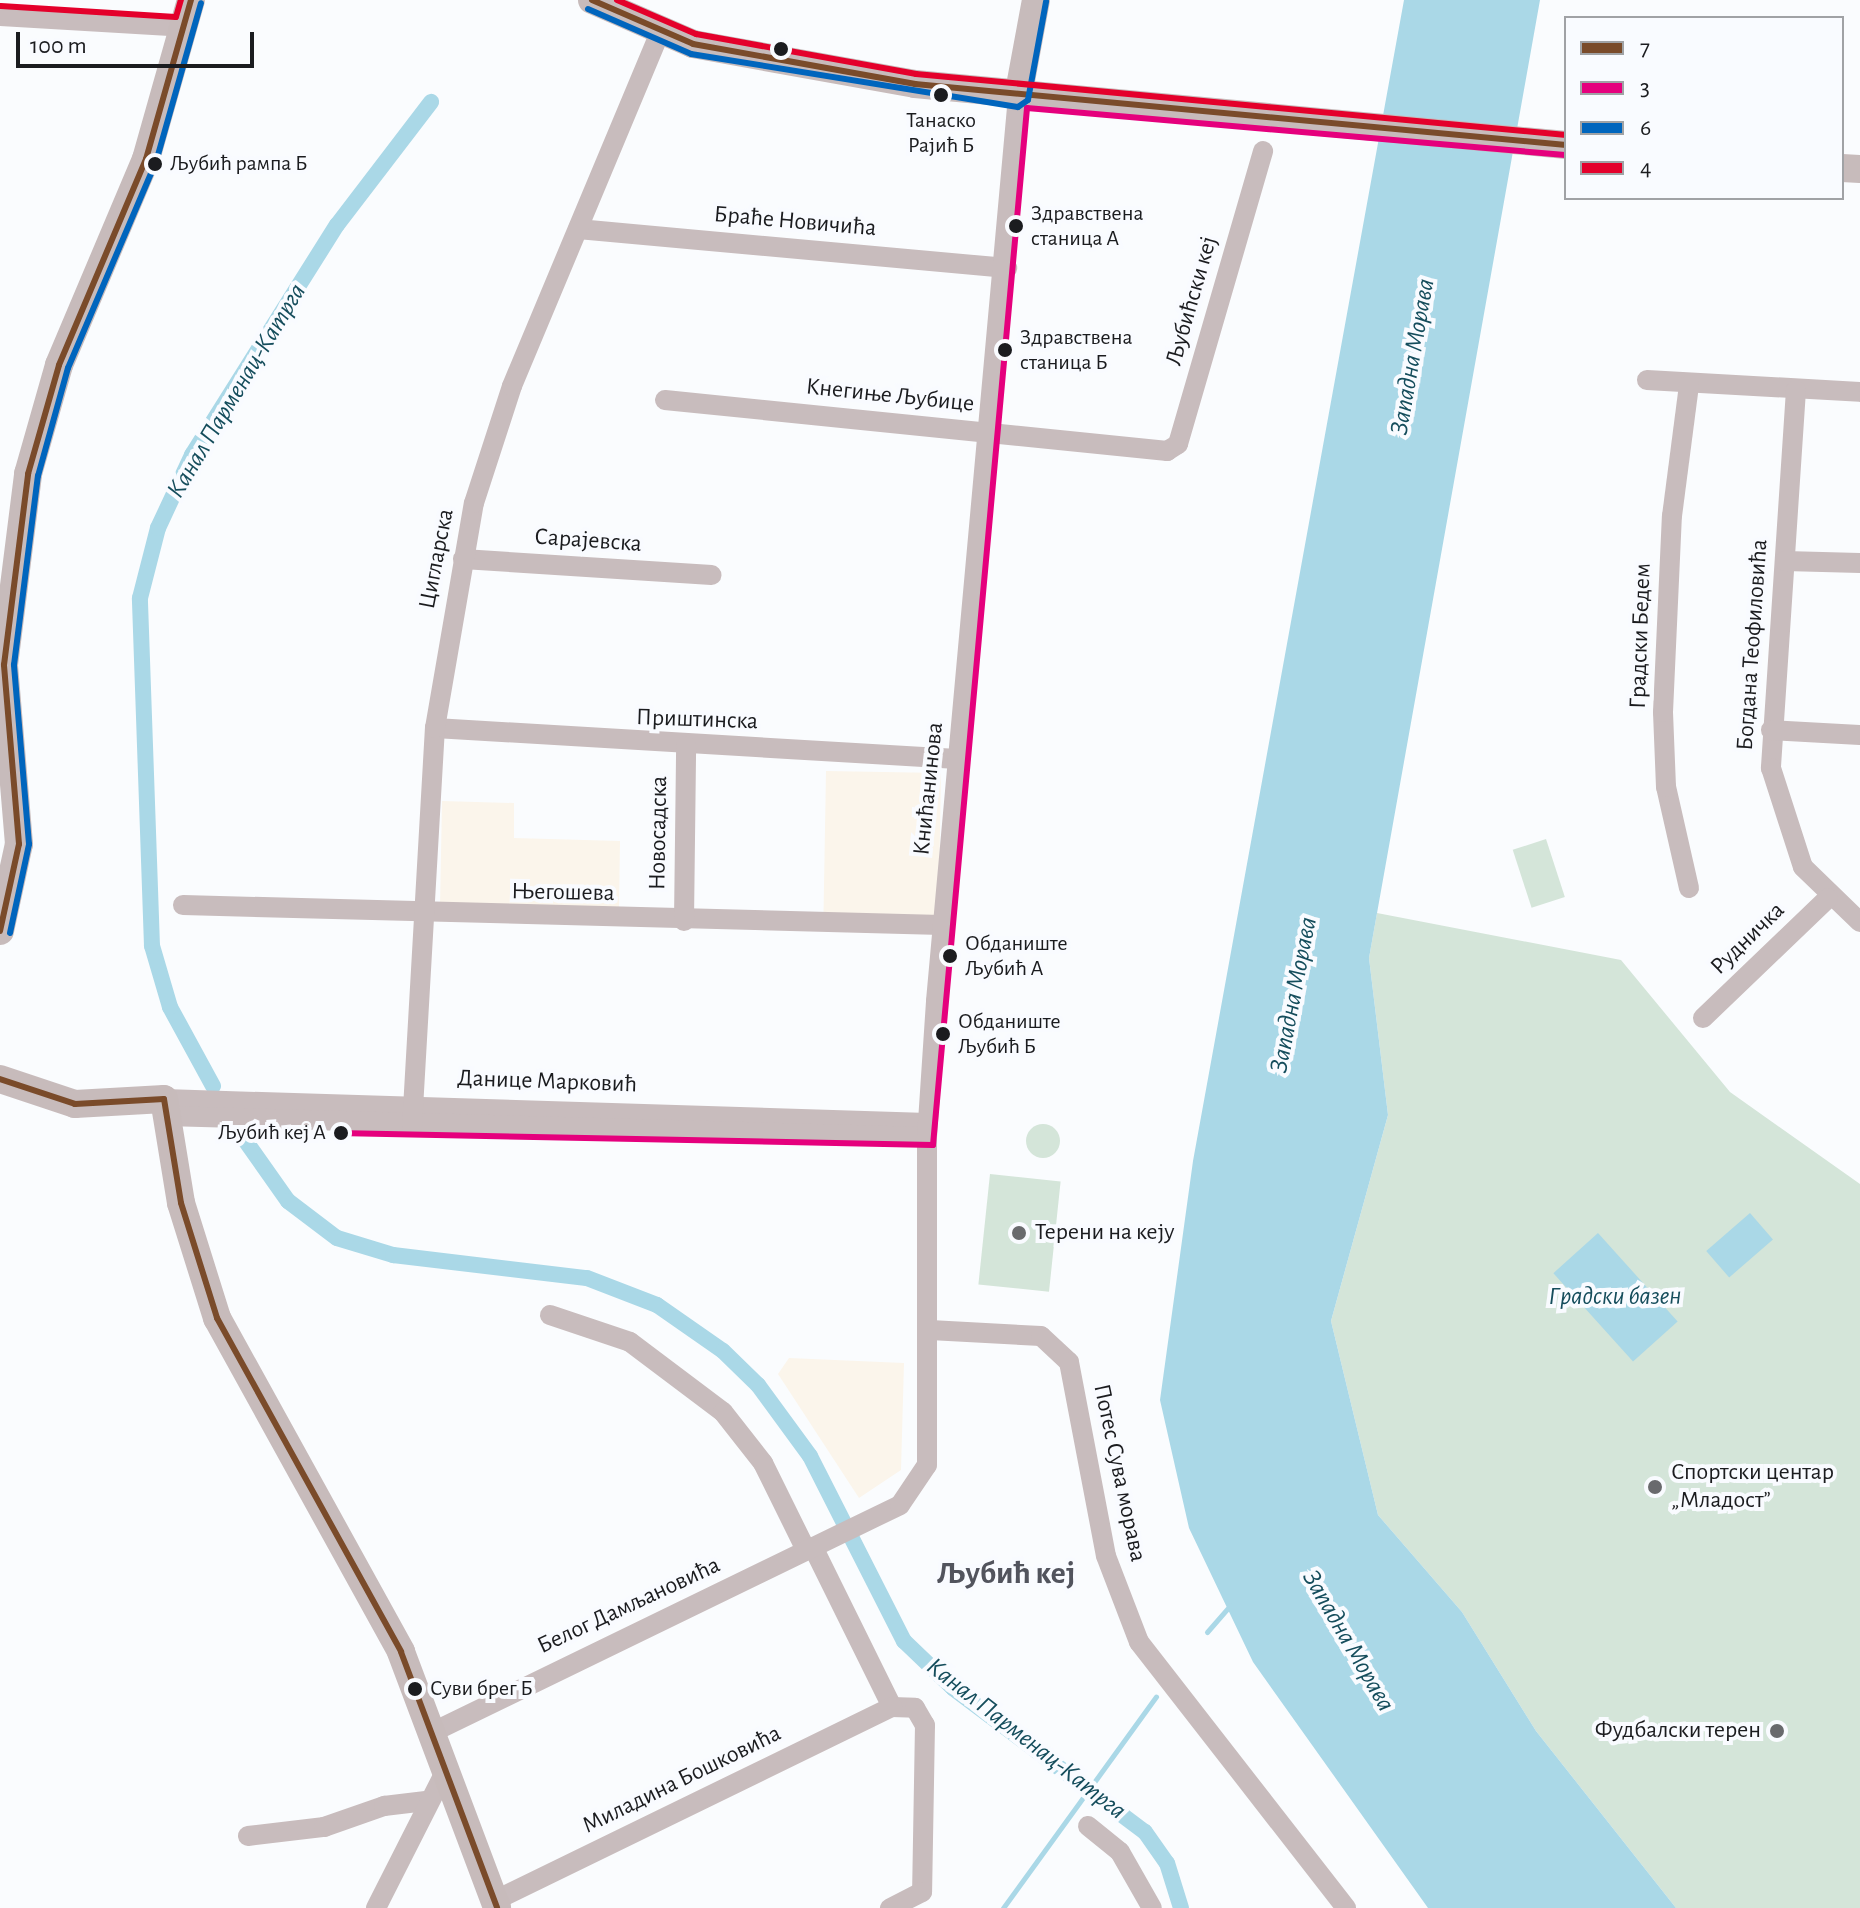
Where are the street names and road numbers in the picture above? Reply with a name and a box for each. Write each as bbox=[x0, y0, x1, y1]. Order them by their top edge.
street label: Браће Новичића bbox=[713, 201, 877, 243]
street label: Љубићски кеј bbox=[1160, 233, 1224, 369]
street label: Кнегиње Љубице bbox=[804, 373, 976, 419]
street label: Цигларска bbox=[413, 507, 461, 611]
street label: Сарајевска bbox=[533, 523, 643, 559]
street label: Богдана Теофиловића bbox=[1731, 538, 1775, 752]
street label: Градски Бедем bbox=[1624, 563, 1658, 709]
street label: Приштинска bbox=[636, 703, 758, 737]
street label: Книћанинова bbox=[908, 721, 950, 857]
street label: Новосадска bbox=[644, 776, 674, 890]
street label: Његошева bbox=[511, 878, 615, 908]
street label: Рудничка bbox=[1705, 897, 1791, 981]
street label: Данице Марковић bbox=[457, 1064, 637, 1100]
street label: Потес Сува морава bbox=[1086, 1382, 1152, 1564]
street label: Белог Дамљановића bbox=[533, 1551, 725, 1661]
street label: Миладина Бошковића bbox=[578, 1719, 786, 1841]

